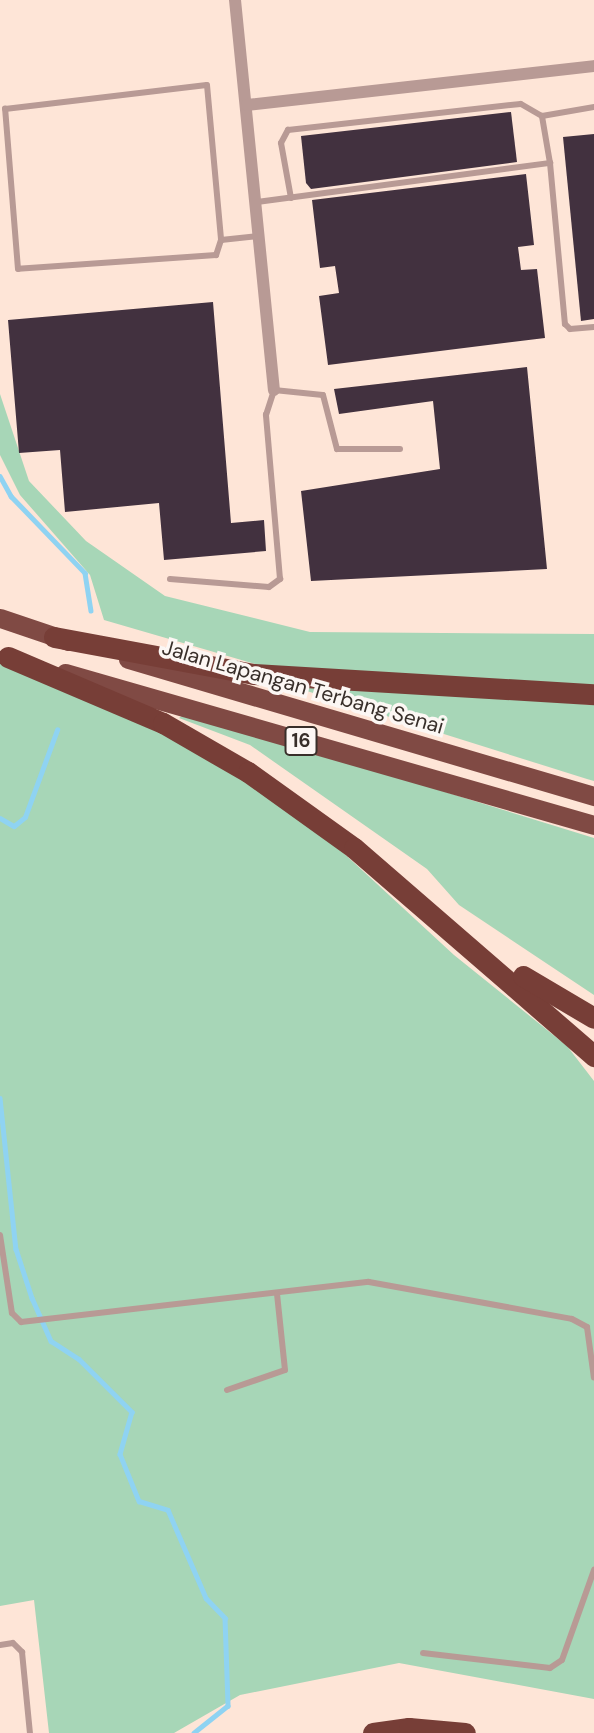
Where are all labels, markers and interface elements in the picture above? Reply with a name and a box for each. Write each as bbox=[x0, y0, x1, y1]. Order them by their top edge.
street label: Jalan Lapangan Terbang Senai bbox=[159, 635, 447, 739]
road number: 16 bbox=[284, 726, 318, 756]

